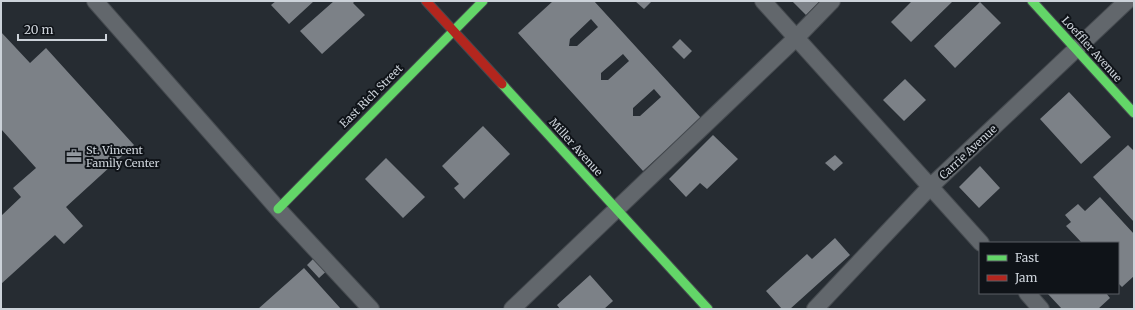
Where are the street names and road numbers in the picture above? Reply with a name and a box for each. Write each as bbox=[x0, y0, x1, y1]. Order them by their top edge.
street label: Loeffler Avenue bbox=[1059, 13, 1125, 85]
street label: East Rich Street bbox=[337, 61, 406, 130]
street label: Miller Avenue bbox=[546, 115, 606, 179]
street label: Carrie Avenue bbox=[936, 122, 1000, 182]

